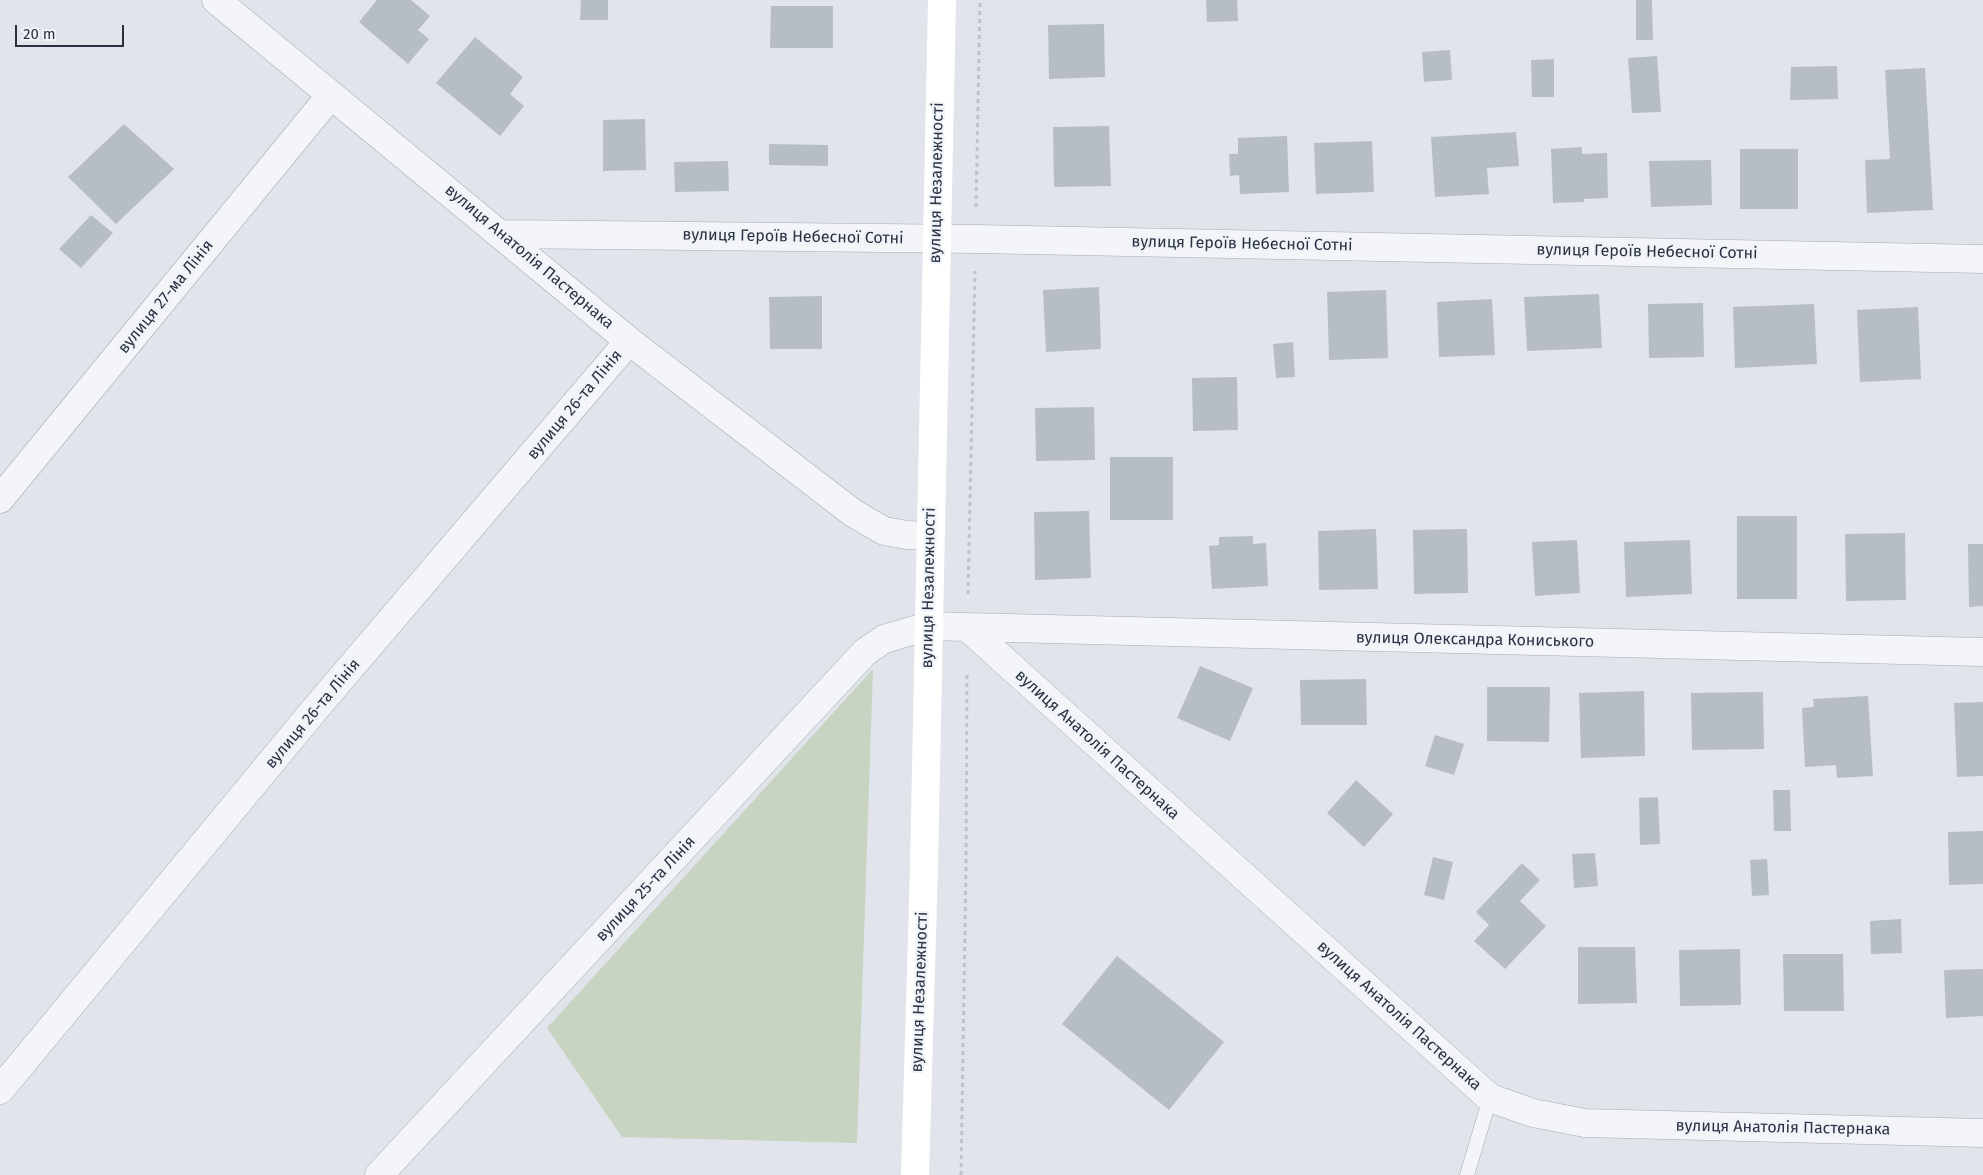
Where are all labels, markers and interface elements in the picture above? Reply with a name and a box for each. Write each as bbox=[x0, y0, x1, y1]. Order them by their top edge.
scale bar bbox=[18, 15, 126, 47]
text: 20 m bbox=[23, 25, 56, 43]
street label: вулиця Незалежності bbox=[926, 102, 948, 264]
street label: вулиця Анатолія Пастернака bbox=[441, 181, 617, 333]
street label: вулиця Героїв Небесної Сотні bbox=[682, 225, 904, 249]
street label: вулиця Героїв Небесної Сотні bbox=[1131, 232, 1353, 256]
street label: вулиця 27-ма Лінія bbox=[114, 236, 218, 358]
street label: вулиця Героїв Небесної Сотні bbox=[1536, 240, 1758, 264]
street label: вулиця 26-та Лінія bbox=[523, 346, 627, 464]
street label: вулиця Незалежності bbox=[918, 507, 940, 669]
street label: вулиця Олександра Кониського bbox=[1356, 628, 1594, 652]
street label: вулиця 26-та Лінія bbox=[261, 655, 365, 773]
street label: вулиця Анатолія Пастернака bbox=[1011, 666, 1183, 824]
street label: вулиця 25-та Лінія bbox=[592, 832, 700, 946]
street label: вулиця Незалежності bbox=[908, 911, 932, 1073]
street label: вулиця Анатолія Пастернака bbox=[1313, 937, 1485, 1095]
street label: вулиця Анатолія Пастернака bbox=[1675, 1117, 1891, 1139]

